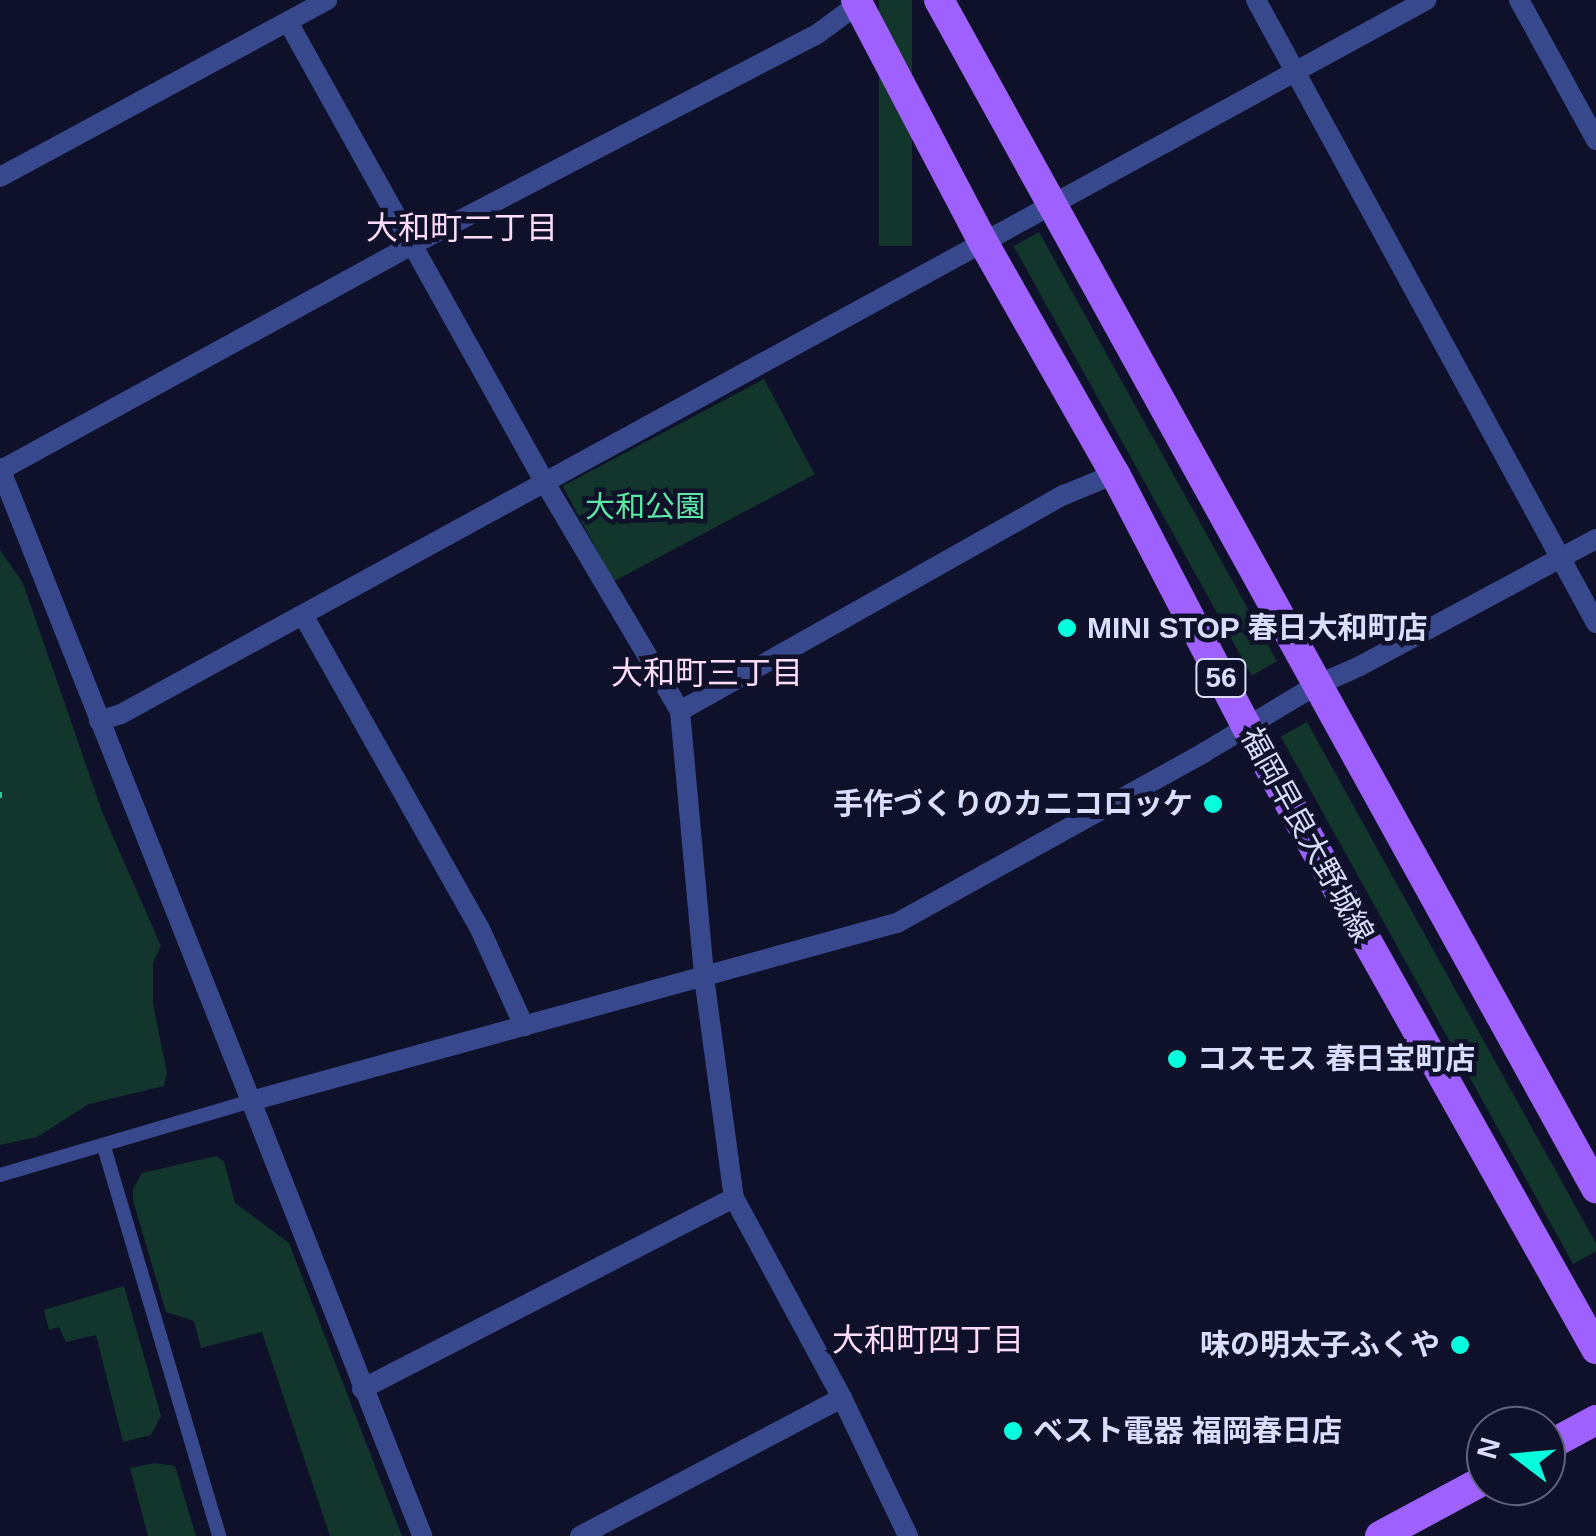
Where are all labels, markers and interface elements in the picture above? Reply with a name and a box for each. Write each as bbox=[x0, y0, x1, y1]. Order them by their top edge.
district label: 大和町二丁目 bbox=[366, 209, 558, 247]
park label: 大和公園 bbox=[585, 489, 705, 525]
place label: MINI STOP 春日大和町店 bbox=[1087, 610, 1428, 646]
marker: MINI STOP 春日大和町店 bbox=[1056, 617, 1078, 639]
district label: 大和町三丁目 bbox=[611, 654, 803, 692]
road number: 56 bbox=[1194, 655, 1248, 701]
street label: 福岡早良大野城線 bbox=[1233, 721, 1381, 949]
place label: 手作づくりのカニコロッケ bbox=[833, 786, 1193, 822]
marker: 手作づくりのカニコロッケ bbox=[1202, 793, 1224, 815]
place label: コスモス 春日宝町店 bbox=[1197, 1041, 1475, 1077]
marker: コスモス 春日宝町店 bbox=[1166, 1048, 1188, 1070]
district label: 大和町四丁目 bbox=[832, 1321, 1024, 1359]
place label: 味の明太子ふくや bbox=[1200, 1327, 1440, 1363]
marker: 味の明太子ふくや bbox=[1449, 1334, 1471, 1356]
north arrow bbox=[1466, 1406, 1566, 1506]
place label: ベスト電器 福岡春日店 bbox=[1033, 1413, 1341, 1449]
marker: ベスト電器 福岡春日店 bbox=[1002, 1420, 1024, 1442]
text: N bbox=[1471, 1434, 1506, 1462]

